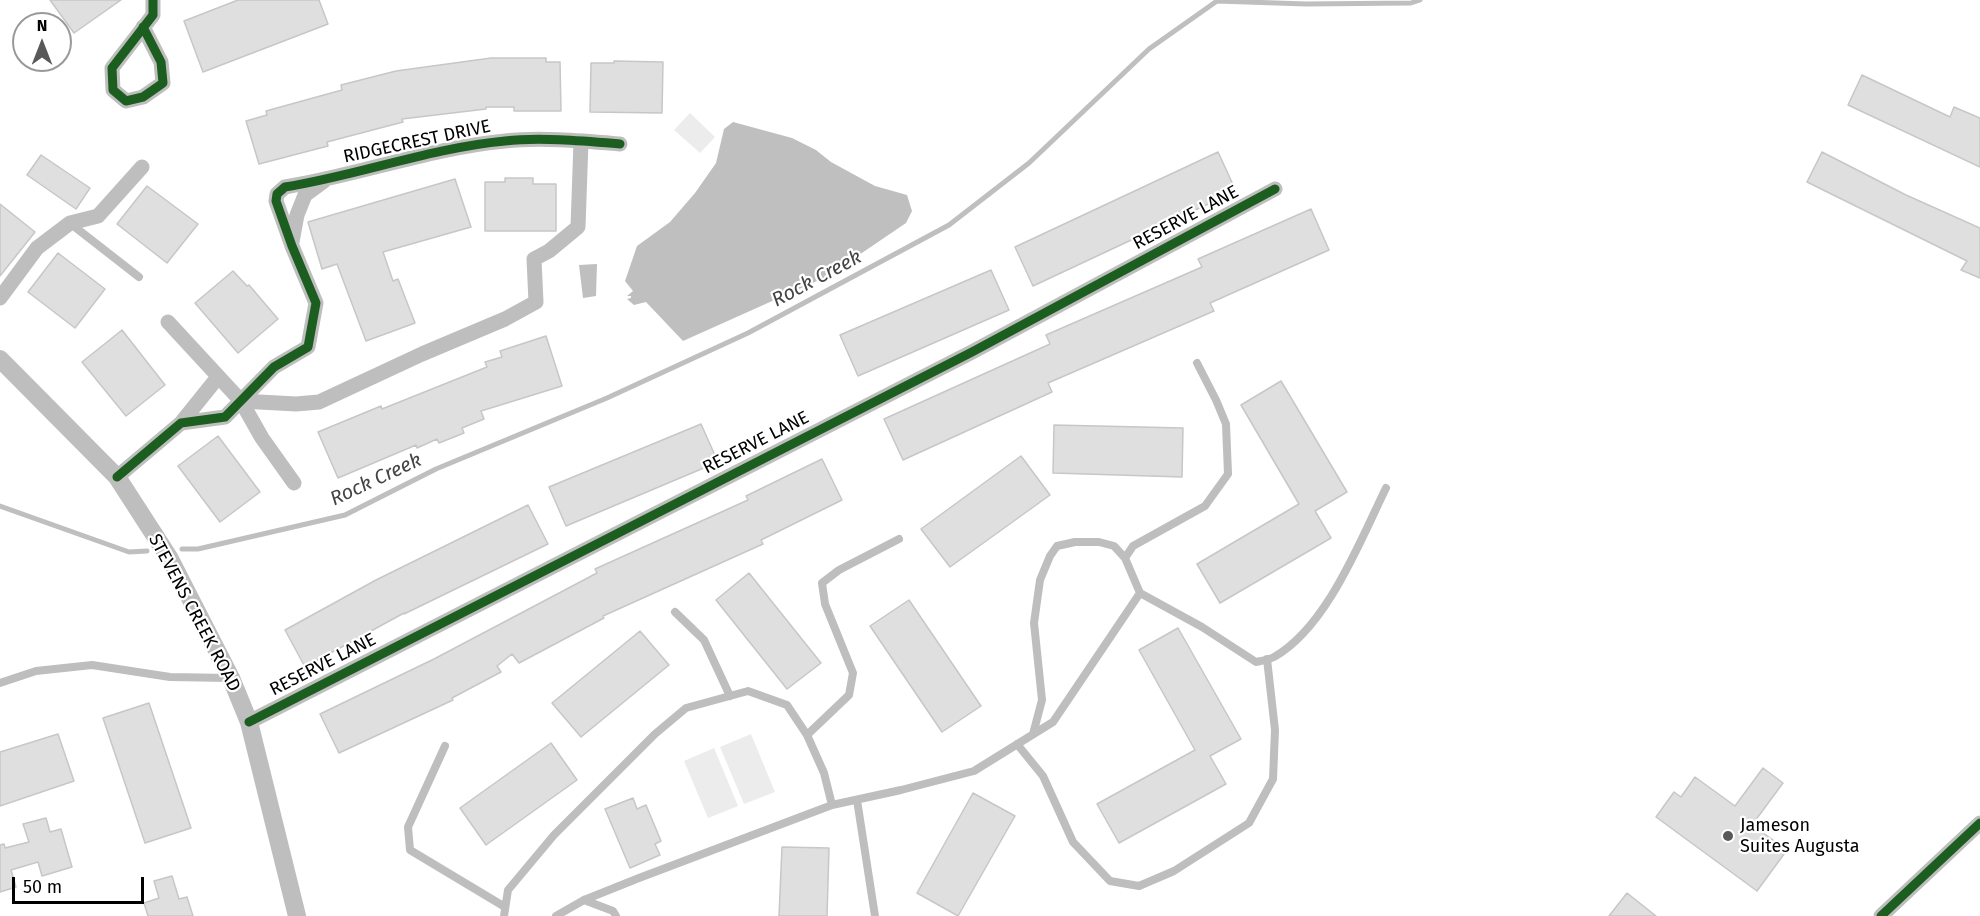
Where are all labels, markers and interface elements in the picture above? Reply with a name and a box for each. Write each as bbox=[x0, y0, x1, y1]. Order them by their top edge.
north arrow bbox=[12, 12, 72, 72]
text: N bbox=[37, 16, 47, 35]
street label: RIDGECREST DRIVE bbox=[341, 116, 493, 168]
street label: RESERVE LANE bbox=[1130, 181, 1242, 255]
water label: Rock Creek bbox=[768, 245, 866, 313]
street label: RESERVE LANE bbox=[699, 407, 813, 479]
water label: Rock Creek bbox=[326, 448, 426, 512]
street label: STEVENS CREEK ROAD bbox=[143, 531, 245, 695]
street label: RESERVE LANE bbox=[266, 629, 380, 701]
place label: Jameson Suites Augusta bbox=[1740, 815, 1860, 858]
marker: Jameson Suites Augusta bbox=[1721, 829, 1735, 843]
scale bar bbox=[15, 865, 147, 903]
text: 50 m bbox=[23, 876, 62, 898]

